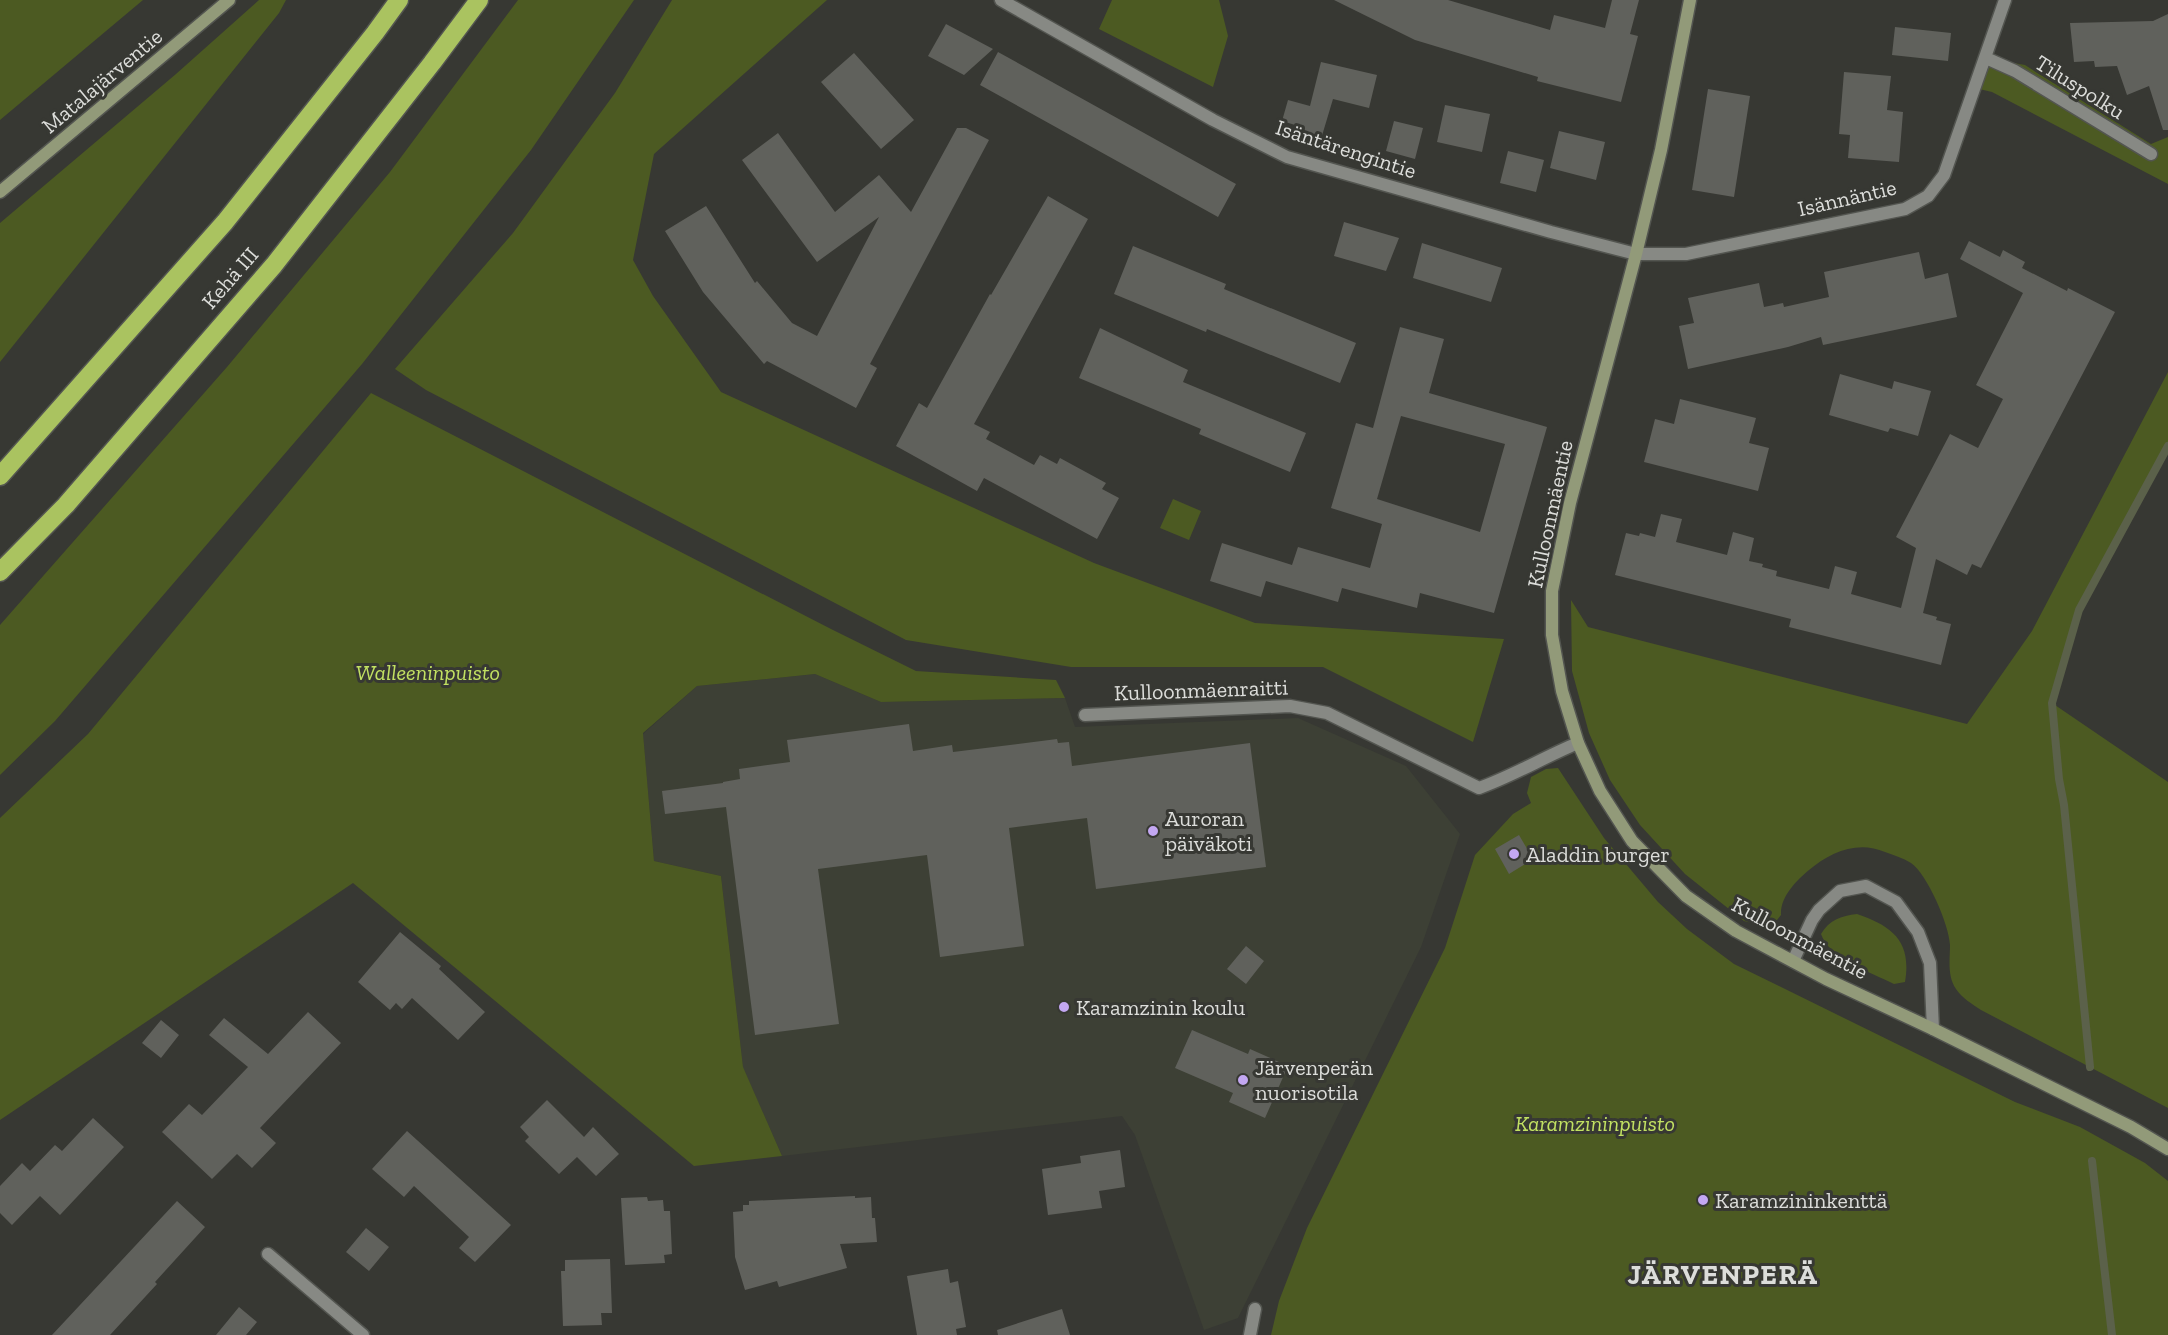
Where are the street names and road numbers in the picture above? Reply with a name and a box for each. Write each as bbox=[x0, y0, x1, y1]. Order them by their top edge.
street label: Matalajärventie bbox=[36, 23, 168, 139]
street label: Tiluspolku bbox=[2030, 49, 2130, 125]
street label: Isäntärengintie bbox=[1272, 114, 1420, 184]
street label: Isännäntie bbox=[1795, 174, 1899, 222]
street label: Kehä III bbox=[196, 242, 264, 314]
street label: Kulloonmäentie bbox=[1521, 438, 1579, 590]
street label: Kulloonmäenraitti bbox=[1113, 673, 1289, 707]
street label: Kulloonmäentie bbox=[1727, 891, 1873, 985]

